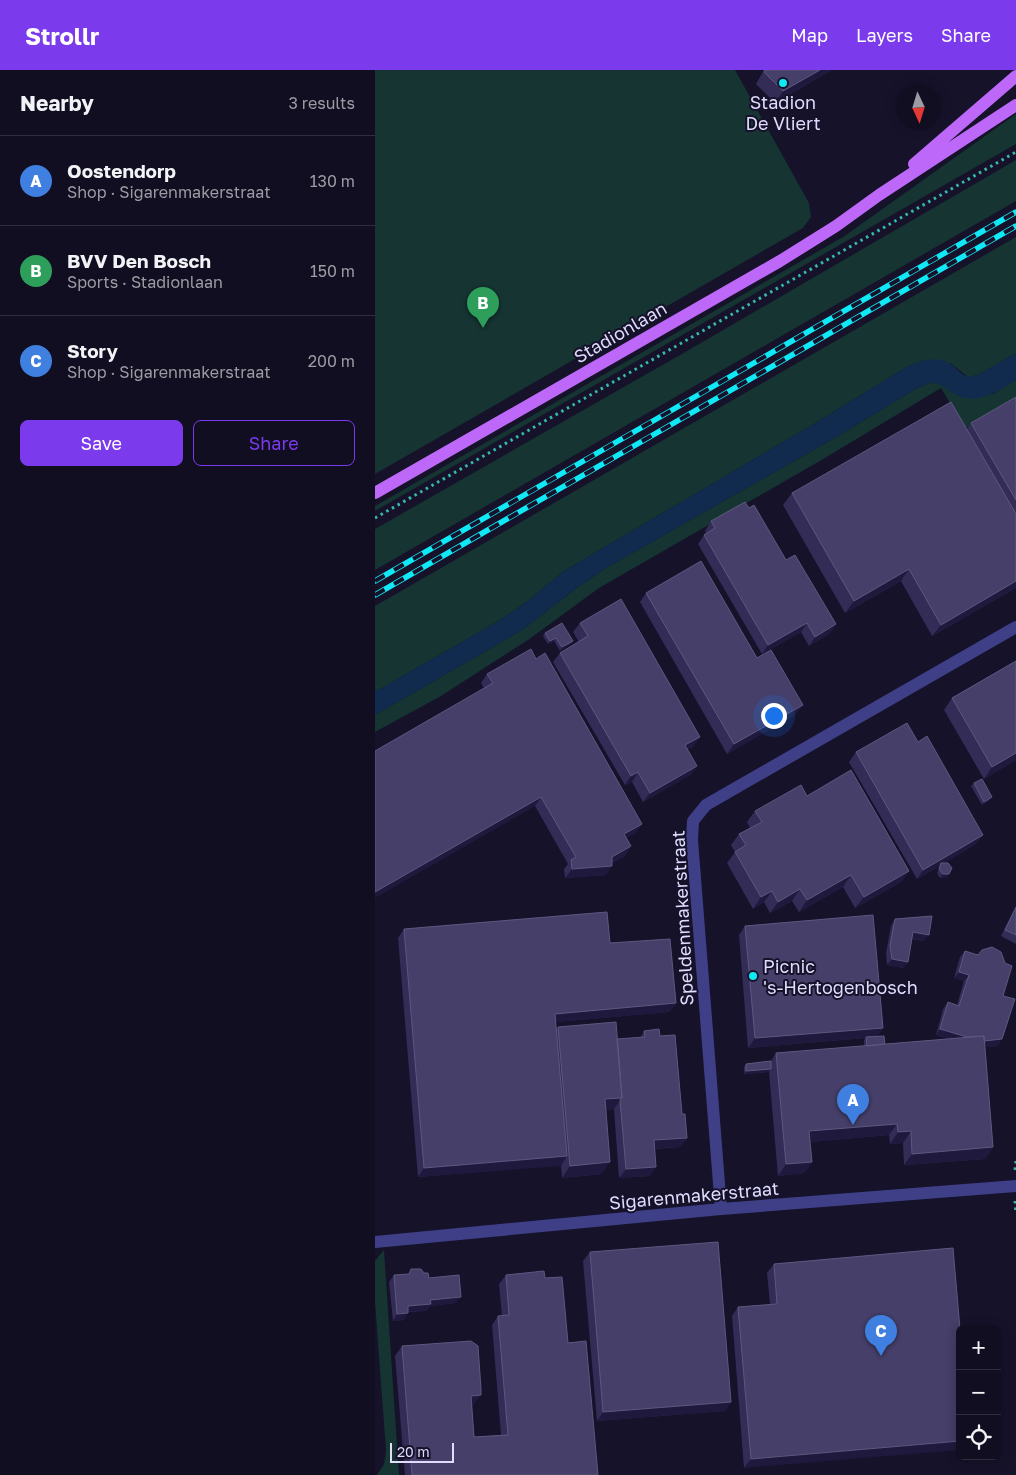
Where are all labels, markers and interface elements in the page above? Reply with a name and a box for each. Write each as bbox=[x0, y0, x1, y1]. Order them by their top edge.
text: Strollr bbox=[25, 21, 99, 50]
text: Map bbox=[791, 24, 828, 46]
text: Layers bbox=[856, 24, 913, 46]
text: Share bbox=[941, 24, 991, 46]
marker: Stadion De Vliert bbox=[777, 77, 789, 89]
north arrow bbox=[896, 85, 941, 130]
text: Nearby bbox=[20, 90, 94, 116]
place label: Stadion De Vliert bbox=[745, 91, 821, 134]
text: 3 results bbox=[288, 93, 355, 113]
text: Oostendorp bbox=[67, 159, 176, 182]
text: A bbox=[30, 171, 42, 191]
text: 130 m bbox=[310, 171, 355, 191]
text: Shop · Sigarenmakerstraat bbox=[67, 182, 271, 202]
text: BVV Den Bosch bbox=[67, 249, 211, 272]
text: B bbox=[30, 261, 42, 281]
text: 150 m bbox=[310, 261, 355, 281]
text: Sports · Stadionlaan bbox=[67, 272, 223, 292]
pin: B bbox=[467, 287, 499, 328]
street label: Stadionlaan bbox=[570, 297, 670, 367]
text: Story bbox=[67, 339, 118, 362]
text: C bbox=[30, 351, 42, 371]
text: 200 m bbox=[308, 351, 355, 371]
text: Shop · Sigarenmakerstraat bbox=[67, 362, 271, 382]
button: Save bbox=[20, 420, 183, 466]
button: Share bbox=[193, 420, 355, 466]
your location bbox=[761, 703, 787, 729]
street label: Speldenmakerstraat bbox=[666, 830, 698, 1006]
place label: Picnic 's-Hertogenbosch bbox=[763, 955, 918, 998]
marker: Picnic 's-Hertogenbosch bbox=[747, 970, 759, 982]
pin: A bbox=[837, 1084, 869, 1125]
street label: Sigarenmakerstraat bbox=[608, 1177, 780, 1213]
pin: C bbox=[865, 1315, 897, 1356]
map controls bbox=[956, 1325, 1001, 1460]
button: + bbox=[956, 1325, 1001, 1370]
button: − bbox=[956, 1370, 1001, 1415]
button: locate bbox=[956, 1415, 1001, 1460]
scale bar bbox=[390, 1440, 454, 1463]
text: 20 m bbox=[397, 1443, 430, 1460]

